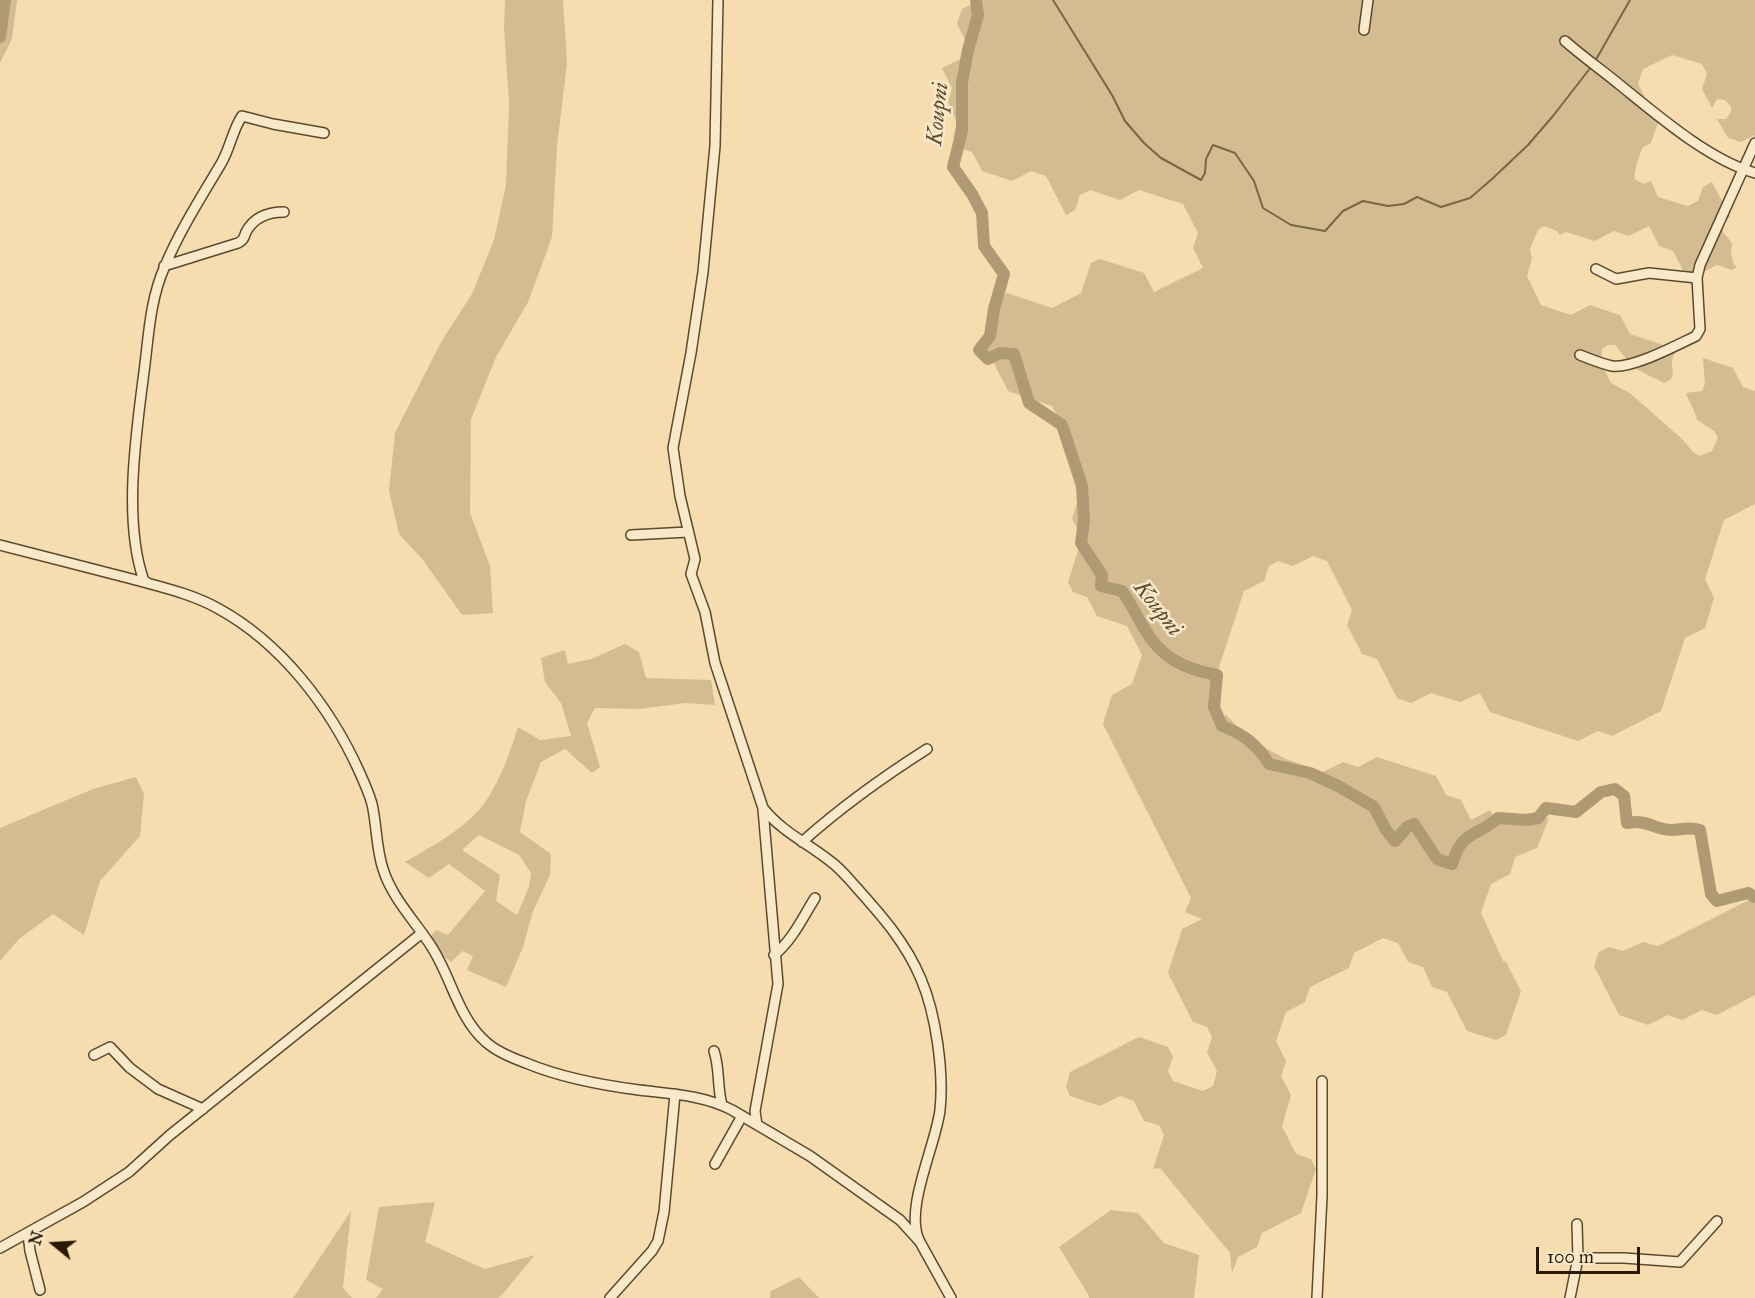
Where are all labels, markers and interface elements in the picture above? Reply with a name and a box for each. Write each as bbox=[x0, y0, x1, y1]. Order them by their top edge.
water label: Koupni bbox=[923, 81, 955, 147]
water label: Koupni bbox=[1127, 576, 1187, 642]
north arrow bbox=[24, 1214, 84, 1274]
text: N bbox=[25, 1229, 48, 1248]
scale bar bbox=[1539, 1235, 1642, 1273]
text: 100 m bbox=[1547, 1246, 1594, 1268]

